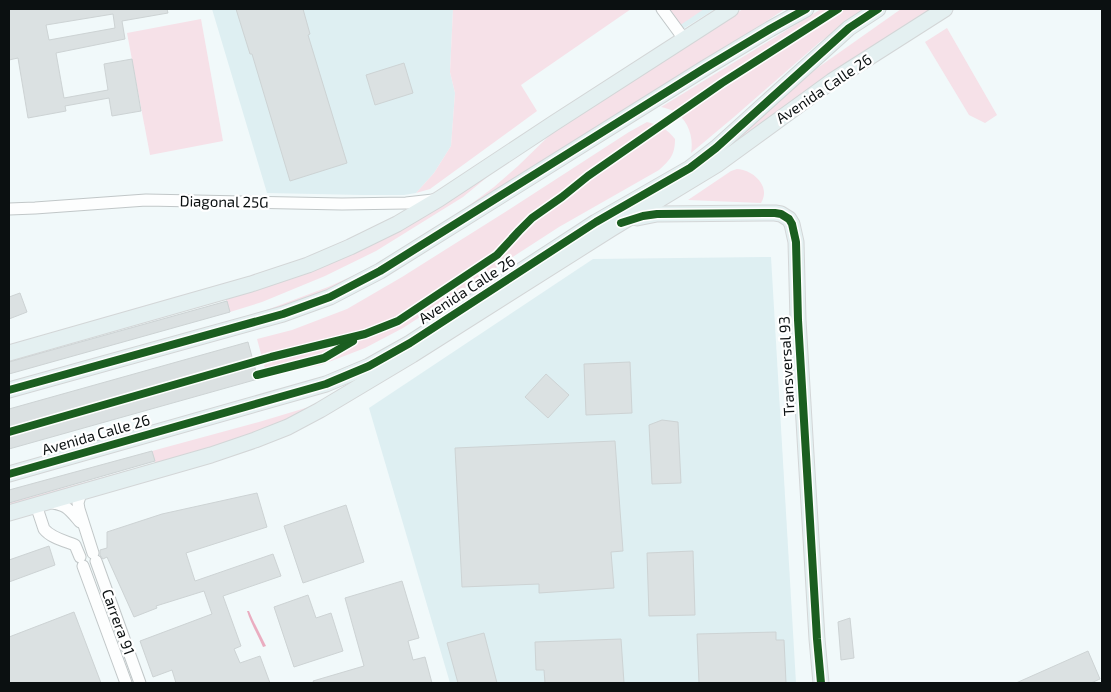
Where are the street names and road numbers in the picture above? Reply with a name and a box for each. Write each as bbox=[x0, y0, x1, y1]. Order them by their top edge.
street label: Avenida Calle 26 bbox=[772, 49, 875, 127]
street label: Diagonal 25G bbox=[179, 191, 269, 211]
street label: Avenida Calle 26 bbox=[415, 251, 518, 327]
street label: Transversal 93 bbox=[774, 316, 798, 416]
street label: Avenida Calle 26 bbox=[40, 410, 152, 458]
street label: Carrera 91 bbox=[99, 586, 139, 657]

